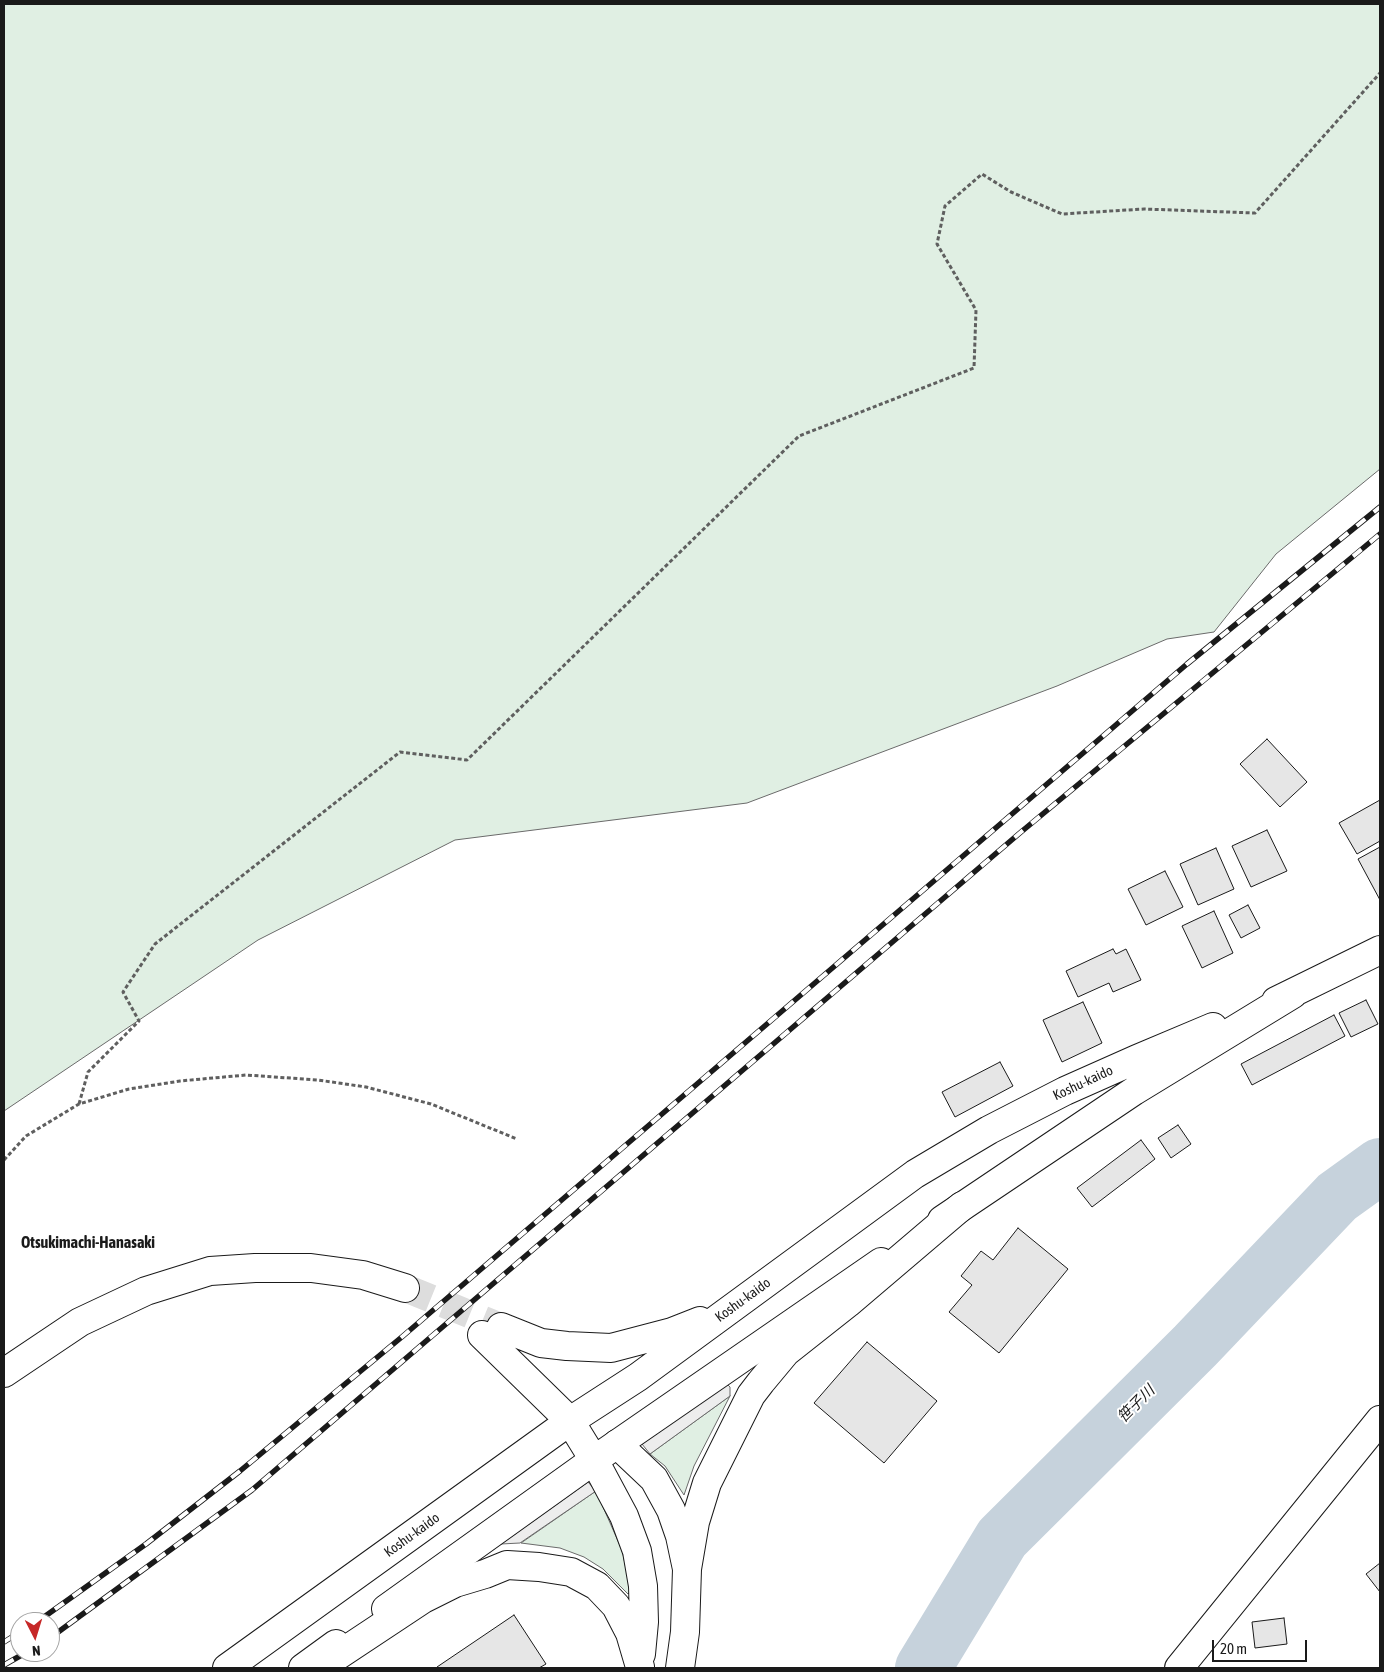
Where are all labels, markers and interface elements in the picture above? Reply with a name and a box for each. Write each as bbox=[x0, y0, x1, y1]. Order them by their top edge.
street label: Koshu-kaido bbox=[1050, 1062, 1116, 1104]
district label: Otsukimachi-Hanasaki bbox=[21, 1233, 155, 1253]
street label: Koshu-kaido bbox=[712, 1274, 774, 1326]
water label: 笹子川 bbox=[1114, 1382, 1158, 1426]
street label: Koshu-kaido bbox=[381, 1509, 443, 1561]
north arrow bbox=[10, 1612, 60, 1662]
scale bar bbox=[1214, 1630, 1309, 1662]
text: 20 m bbox=[1220, 1640, 1247, 1657]
text: N bbox=[31, 1643, 41, 1659]

